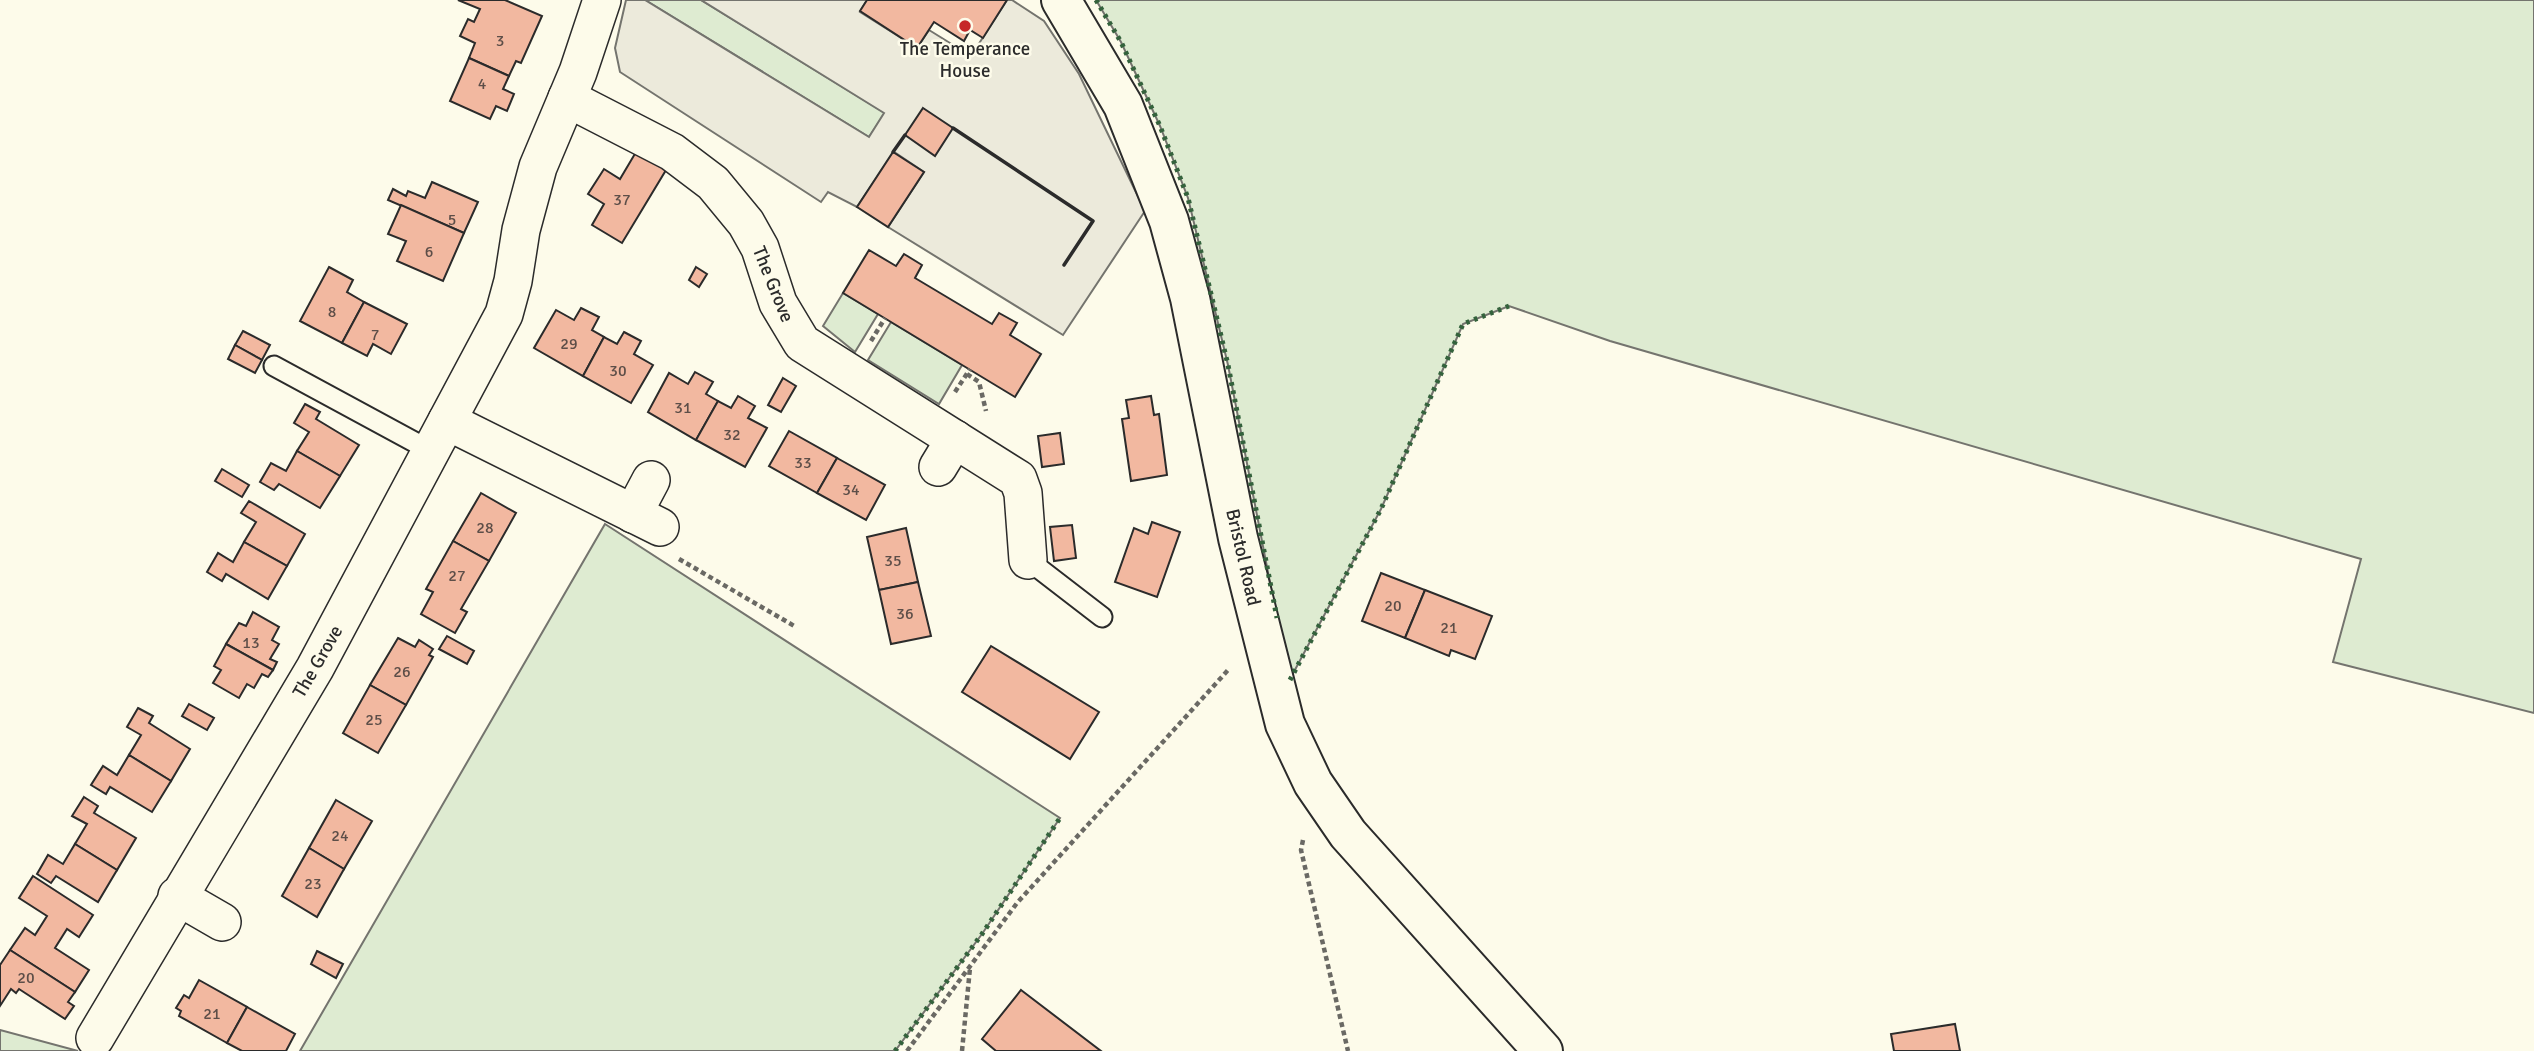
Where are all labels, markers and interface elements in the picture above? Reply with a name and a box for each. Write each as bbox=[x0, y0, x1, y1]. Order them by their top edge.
marker: The Temperance House bbox=[957, 18, 973, 34]
house number: 3 bbox=[496, 31, 504, 51]
place label: The Temperance House bbox=[900, 37, 1030, 83]
house number: 4 bbox=[478, 74, 487, 94]
house number: 37 bbox=[613, 190, 631, 210]
house number: 5 bbox=[448, 210, 456, 230]
house number: 6 bbox=[425, 242, 433, 262]
street label: The Grove bbox=[747, 243, 799, 326]
house number: 8 bbox=[328, 302, 336, 322]
house number: 7 bbox=[371, 325, 379, 345]
house number: 29 bbox=[560, 334, 578, 354]
house number: 30 bbox=[609, 361, 627, 381]
house number: 31 bbox=[674, 398, 692, 418]
house number: 32 bbox=[723, 425, 741, 445]
house number: 33 bbox=[794, 453, 812, 473]
house number: 34 bbox=[842, 480, 860, 500]
street label: Bristol Road bbox=[1220, 506, 1266, 608]
house number: 28 bbox=[476, 518, 494, 538]
house number: 35 bbox=[884, 551, 902, 571]
house number: 27 bbox=[448, 566, 466, 586]
house number: 20 bbox=[1384, 596, 1402, 616]
house number: 36 bbox=[896, 604, 914, 624]
house number: 21 bbox=[1440, 618, 1458, 638]
street label: The Grove bbox=[288, 621, 348, 702]
house number: 13 bbox=[242, 633, 260, 653]
house number: 26 bbox=[393, 662, 411, 682]
house number: 25 bbox=[365, 710, 383, 730]
house number: 24 bbox=[331, 826, 349, 846]
house number: 23 bbox=[304, 874, 322, 894]
house number: 20 bbox=[17, 968, 35, 988]
house number: 21 bbox=[203, 1004, 221, 1024]

